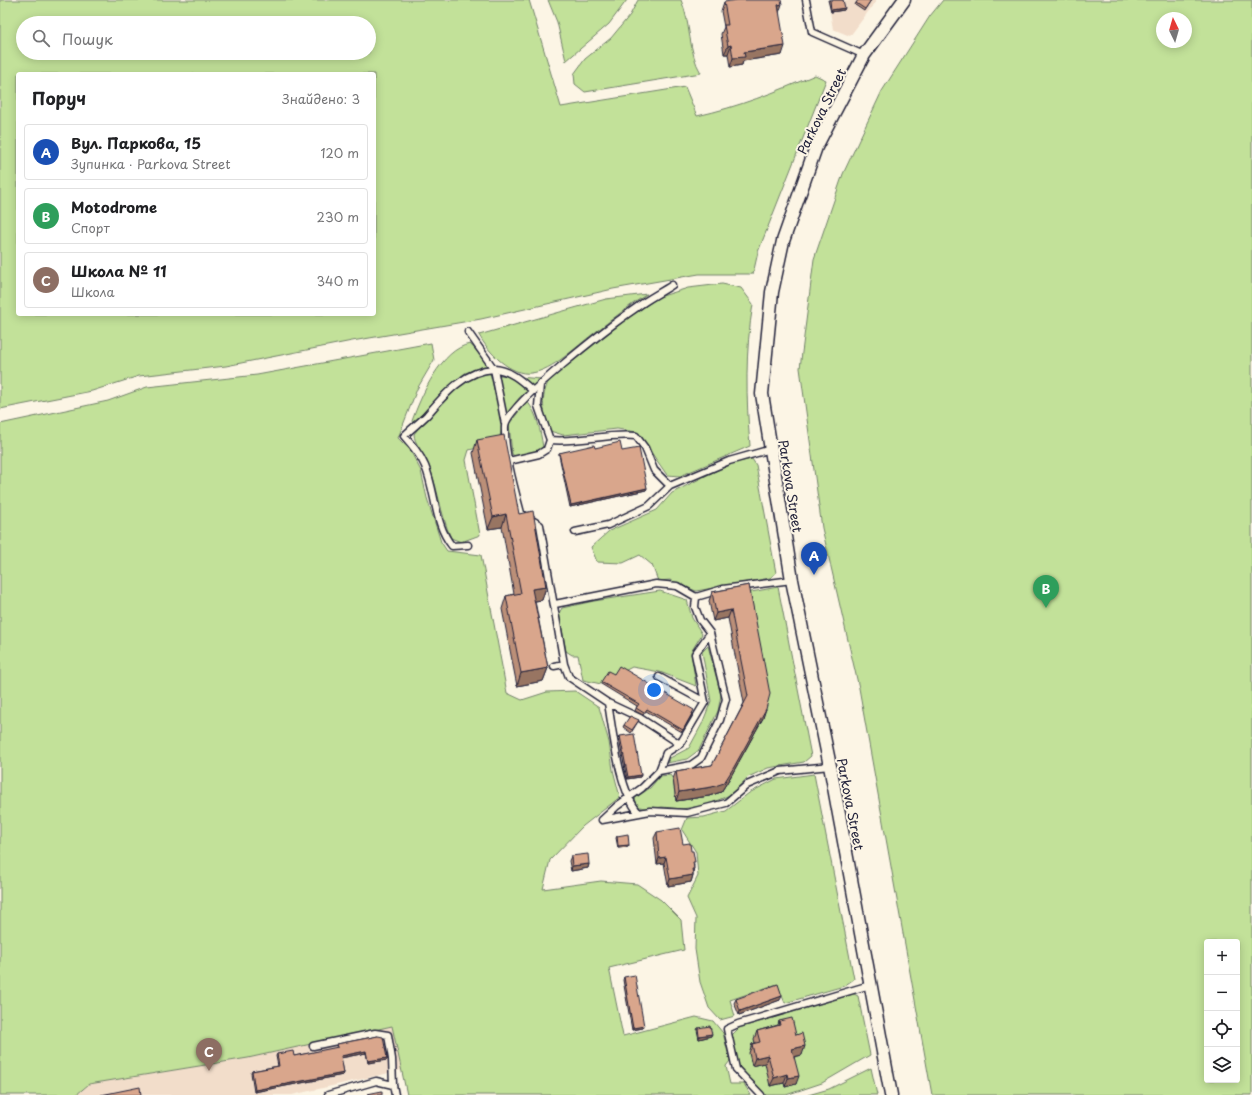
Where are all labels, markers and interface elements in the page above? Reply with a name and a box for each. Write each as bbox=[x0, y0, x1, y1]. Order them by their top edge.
north arrow bbox=[1156, 12, 1192, 48]
search box bbox=[16, 16, 376, 60]
icon: search bbox=[30, 27, 52, 49]
text: Пошук bbox=[62, 27, 113, 50]
street label: Parkova Street bbox=[792, 65, 850, 157]
text: Поруч bbox=[32, 85, 86, 111]
text: Знайдено: 3 bbox=[282, 89, 360, 108]
text: Вул. Паркова, 15 bbox=[71, 131, 201, 154]
text: A bbox=[41, 143, 51, 162]
text: 120 m bbox=[320, 143, 359, 162]
text: Зупинка · Parkova Street bbox=[71, 154, 231, 173]
text: Motodrome bbox=[71, 195, 157, 218]
text: B bbox=[42, 207, 50, 226]
text: 230 m bbox=[317, 207, 359, 226]
text: Спорт bbox=[71, 218, 110, 237]
text: Школа № 11 bbox=[71, 259, 167, 282]
text: C bbox=[41, 271, 51, 290]
text: 340 m bbox=[316, 271, 359, 290]
text: Школа bbox=[71, 282, 115, 301]
street label: Parkova Street bbox=[774, 438, 808, 534]
pin: A bbox=[801, 542, 827, 575]
pin: B bbox=[1033, 575, 1059, 608]
your location bbox=[644, 680, 664, 700]
street label: Parkova Street bbox=[833, 756, 869, 852]
map controls bbox=[1204, 939, 1240, 1083]
button: + bbox=[1204, 939, 1240, 975]
button: − bbox=[1204, 975, 1240, 1011]
button: locate bbox=[1204, 1011, 1240, 1047]
pin: C bbox=[196, 1038, 222, 1071]
button: layers bbox=[1204, 1047, 1240, 1083]

